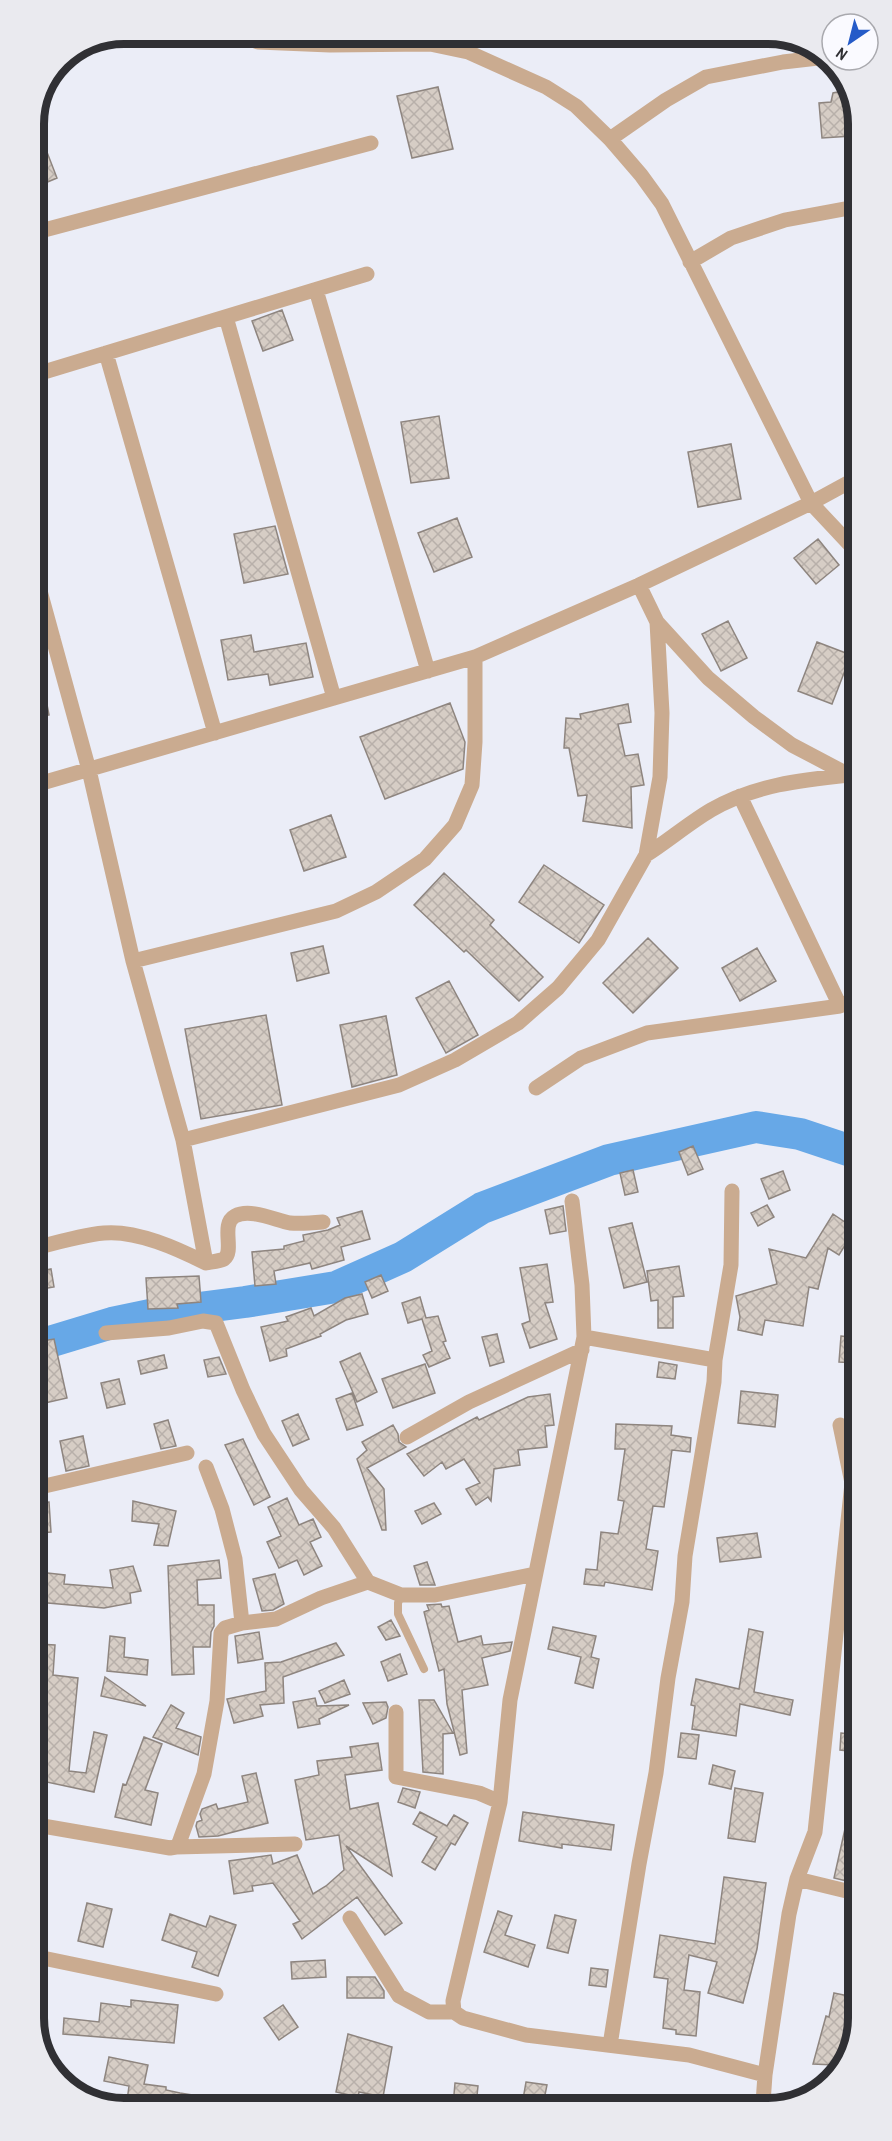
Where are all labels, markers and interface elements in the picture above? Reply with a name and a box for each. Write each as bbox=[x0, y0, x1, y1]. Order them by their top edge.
north arrow bbox=[820, 12, 880, 72]
text: N bbox=[831, 43, 852, 66]

